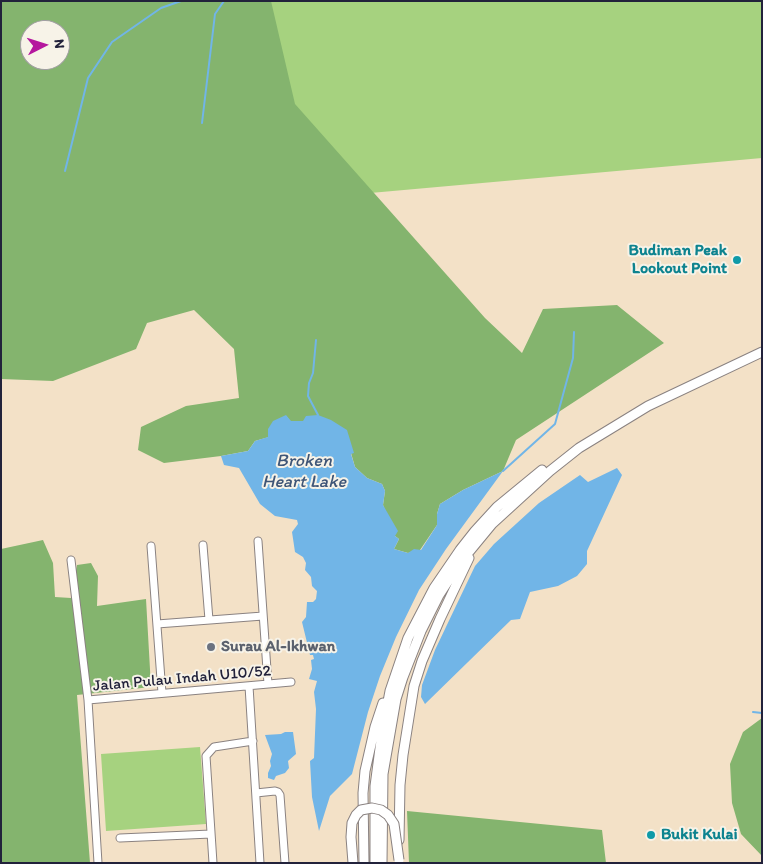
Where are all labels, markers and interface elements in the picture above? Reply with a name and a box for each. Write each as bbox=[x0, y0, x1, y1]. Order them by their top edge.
north arrow bbox=[20, 20, 70, 70]
text: N bbox=[51, 38, 68, 49]
place label: Budiman Peak Lookout Point bbox=[629, 241, 727, 279]
marker: Budiman Peak Lookout Point bbox=[731, 254, 743, 266]
water label: Broken Heart Lake bbox=[262, 450, 346, 492]
place label: Surau Al-Ikhwan bbox=[221, 637, 335, 657]
marker: Surau Al-Ikhwan bbox=[205, 641, 217, 653]
street label: Jalan Pulau Indah U10/52 bbox=[92, 662, 272, 696]
place label: Bukit Kulai bbox=[661, 825, 737, 845]
marker: Bukit Kulai bbox=[645, 829, 657, 841]

